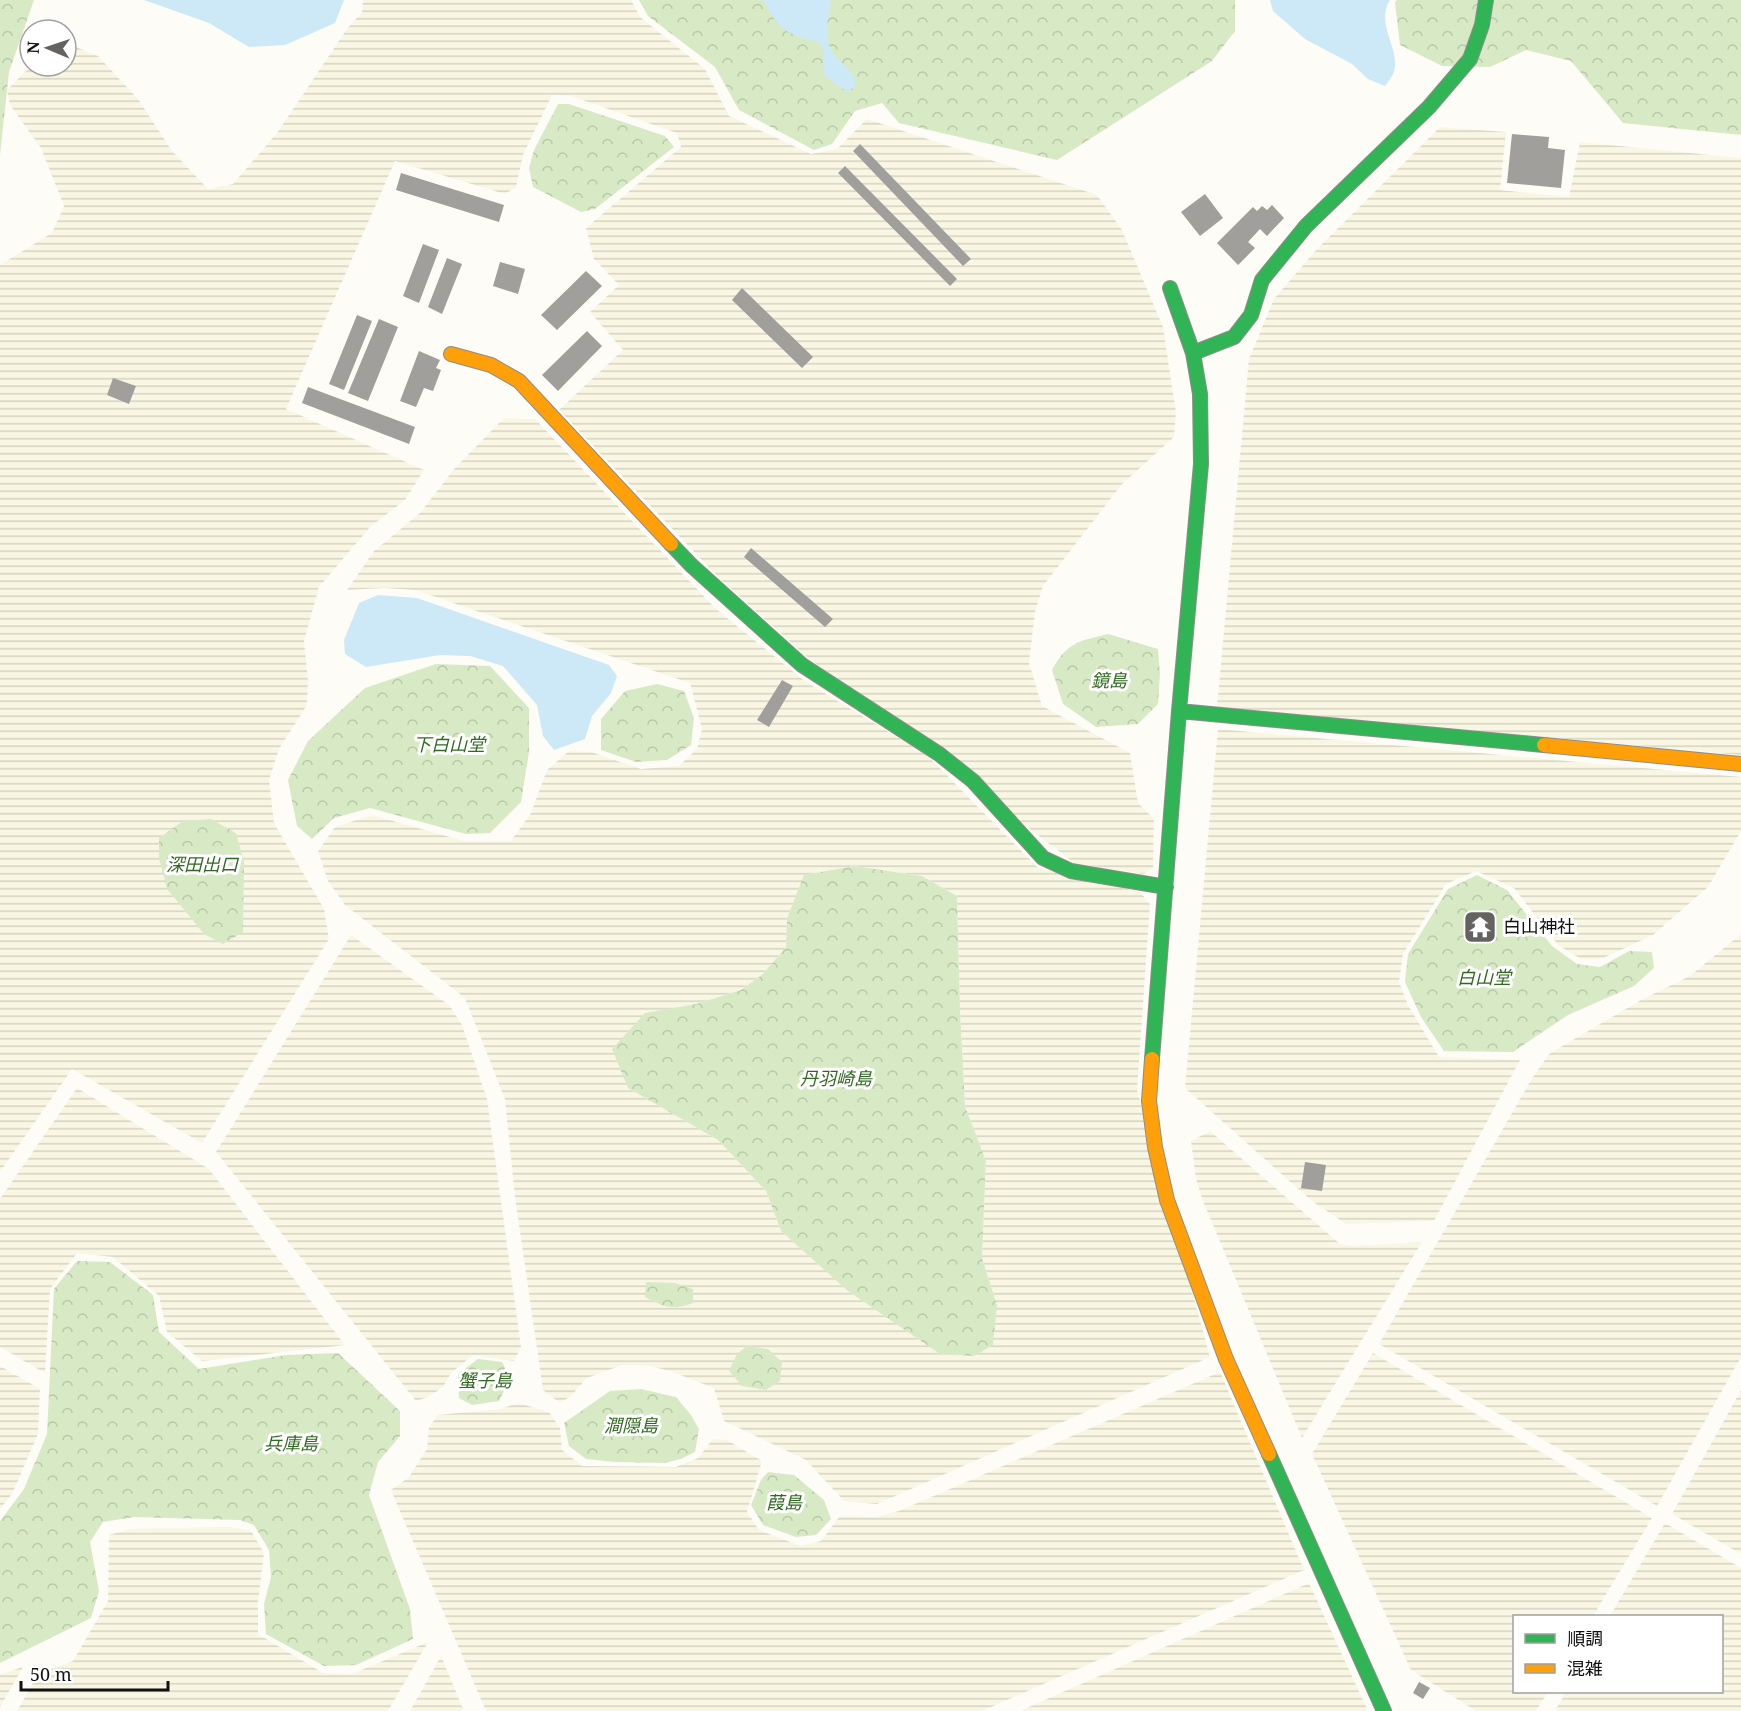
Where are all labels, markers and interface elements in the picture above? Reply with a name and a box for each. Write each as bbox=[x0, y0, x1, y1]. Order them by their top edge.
north arrow bbox=[18, 18, 78, 78]
text: N bbox=[22, 40, 44, 54]
park label: 鏡島 bbox=[1091, 668, 1128, 692]
park label: 下白山堂 bbox=[413, 732, 487, 756]
park label: 深田出口 bbox=[166, 852, 240, 876]
temple icon: 白山神社 bbox=[1462, 909, 1498, 945]
place label: 白山神社 bbox=[1503, 914, 1575, 938]
park label: 白山堂 bbox=[1457, 965, 1513, 989]
park label: 丹羽崎島 bbox=[800, 1066, 873, 1090]
park label: 蟹子島 bbox=[458, 1368, 513, 1392]
park label: 澗隠島 bbox=[604, 1413, 659, 1437]
park label: 兵庫島 bbox=[264, 1431, 319, 1455]
park label: 葭島 bbox=[766, 1490, 803, 1514]
legend bbox=[1513, 1615, 1723, 1693]
text: 順調 bbox=[1567, 1626, 1603, 1650]
scale bar bbox=[21, 1654, 168, 1692]
text: 混雑 bbox=[1567, 1656, 1603, 1680]
text: 50 m bbox=[30, 1662, 72, 1686]

